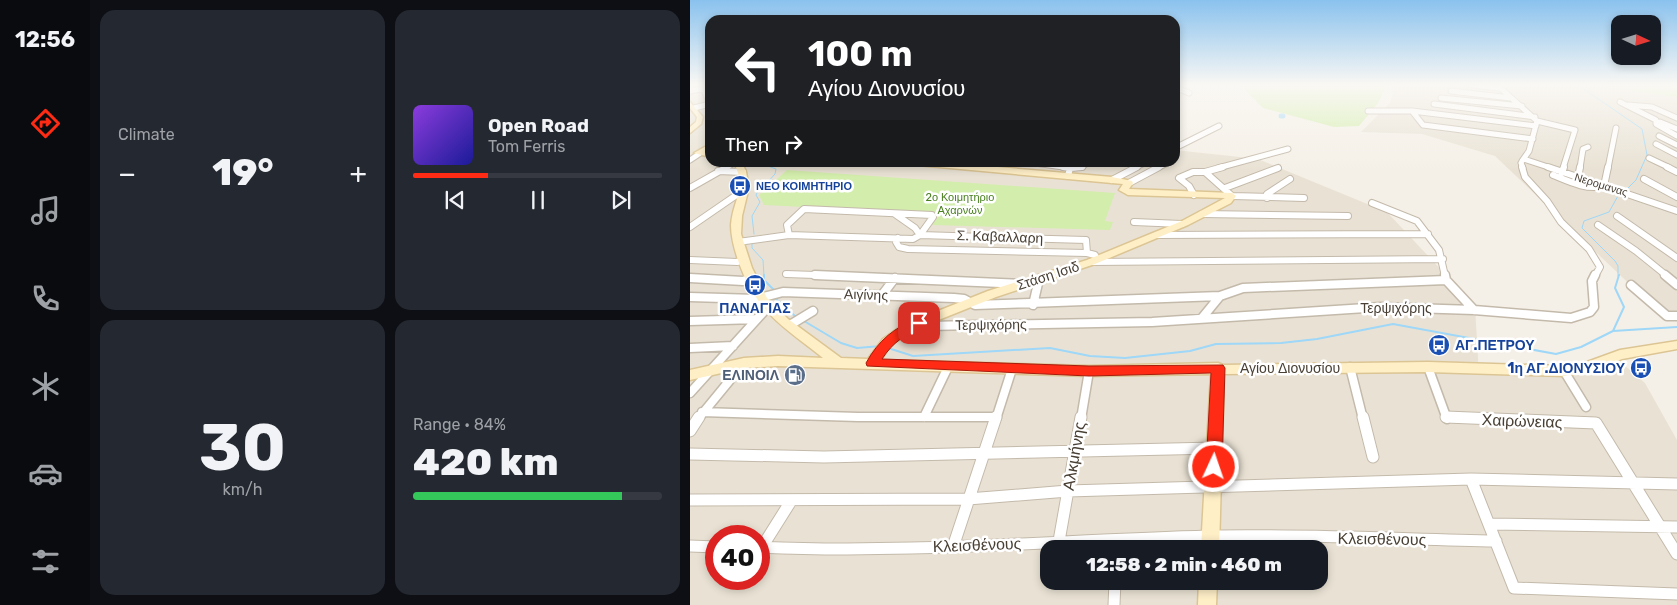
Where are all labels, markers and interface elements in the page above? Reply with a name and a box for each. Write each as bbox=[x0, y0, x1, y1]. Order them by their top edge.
north arrow bbox=[1611, 15, 1661, 65]
map controls bbox=[1611, 15, 1661, 65]
text: 12:56 bbox=[15, 26, 75, 53]
text: 100 m bbox=[808, 33, 913, 75]
icon: left bbox=[725, 35, 790, 100]
text: Αγίου Διονυσίου bbox=[808, 75, 965, 102]
icon: directions bbox=[28, 106, 63, 141]
text: Open Road bbox=[488, 114, 589, 137]
text: Climate bbox=[118, 125, 175, 144]
icon: right bbox=[779, 130, 807, 158]
text: Then bbox=[725, 133, 769, 156]
text: Tom Ferris bbox=[488, 137, 565, 156]
text: 19° bbox=[212, 149, 273, 195]
text: − bbox=[118, 157, 136, 190]
text: + bbox=[350, 157, 367, 190]
street label: Νερομανας bbox=[1573, 171, 1629, 199]
bus stop icon: ΝΕΟ ΚΟΙΜΗΤΗΡΙΟ bbox=[728, 174, 752, 198]
place label: ΝΕΟ ΚΟΙΜΗΤΗΡΙΟ bbox=[756, 180, 852, 193]
icon: previous bbox=[441, 186, 469, 214]
icon: pause bbox=[524, 186, 552, 214]
icon: next bbox=[607, 186, 635, 214]
park label: 2ο Κοιμητήριο Αχαρνών bbox=[926, 191, 994, 217]
icon: music bbox=[28, 193, 63, 228]
street label: Σ. Καβαλλαρη bbox=[956, 227, 1044, 247]
street label: Στάση Ισιδ bbox=[1015, 258, 1082, 294]
bus stop icon: ΠΑΝΑΓΙΑΣ bbox=[743, 273, 767, 297]
icon: phone bbox=[28, 281, 63, 316]
street label: Αιγίνης bbox=[844, 286, 889, 304]
place label: ΠΑΝΑΓΙΑΣ bbox=[719, 300, 791, 317]
street label: Τερψιχόρης bbox=[1360, 300, 1432, 317]
pin bbox=[898, 302, 940, 344]
icon: arrive bbox=[905, 309, 933, 337]
street label: Τερψιχόρης bbox=[955, 316, 1027, 334]
bus stop icon: ΑΓ.ΠΕΤΡΟΥ bbox=[1427, 333, 1451, 357]
place label: ΑΓ.ΠΕΤΡΟΥ bbox=[1455, 337, 1535, 354]
bus stop icon: 1η ΑΓ.ΔΙΟΝΥΣΙΟΥ bbox=[1629, 356, 1653, 380]
street label: Αγίου Διονυσίου bbox=[1240, 360, 1340, 377]
place label: 1η ΑΓ.ΔΙΟΝΥΣΙΟΥ bbox=[1508, 360, 1626, 377]
fuel station icon: ΕΛΙΝΟΙΛ bbox=[783, 363, 807, 387]
place label: ΕΛΙΝΟΙΛ bbox=[722, 367, 780, 384]
icon: climate bbox=[28, 369, 63, 404]
text: 30 bbox=[199, 409, 286, 486]
street label: Χαιρώνειας bbox=[1481, 410, 1563, 432]
text: Range · 84% bbox=[413, 415, 506, 434]
street label: Αλκμήνης bbox=[1059, 420, 1089, 492]
text: 420 km bbox=[413, 439, 558, 485]
position arrow bbox=[1187, 440, 1239, 492]
icon: car bbox=[28, 456, 63, 491]
text: km/h bbox=[223, 480, 262, 499]
speed limit sign: 40 bbox=[705, 525, 770, 590]
street label: Κλεισθένους bbox=[1338, 529, 1427, 549]
street label: Κλεισθένους bbox=[932, 534, 1022, 556]
icon: filters bbox=[28, 544, 63, 579]
text: 12:58 · 2 min · 460 m bbox=[1086, 553, 1282, 576]

